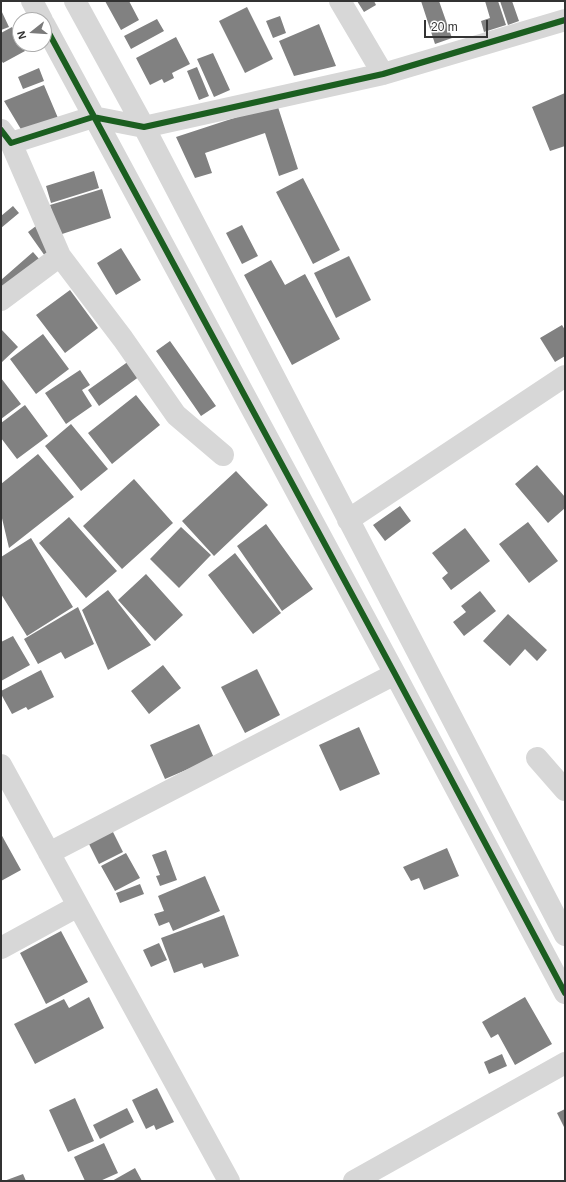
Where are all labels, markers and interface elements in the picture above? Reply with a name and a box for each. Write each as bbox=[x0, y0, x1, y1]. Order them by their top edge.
north arrow bbox=[12, 12, 52, 52]
scale bar bbox=[426, 12, 490, 38]
text: 20 m bbox=[431, 20, 458, 34]
text: N bbox=[15, 30, 28, 41]

